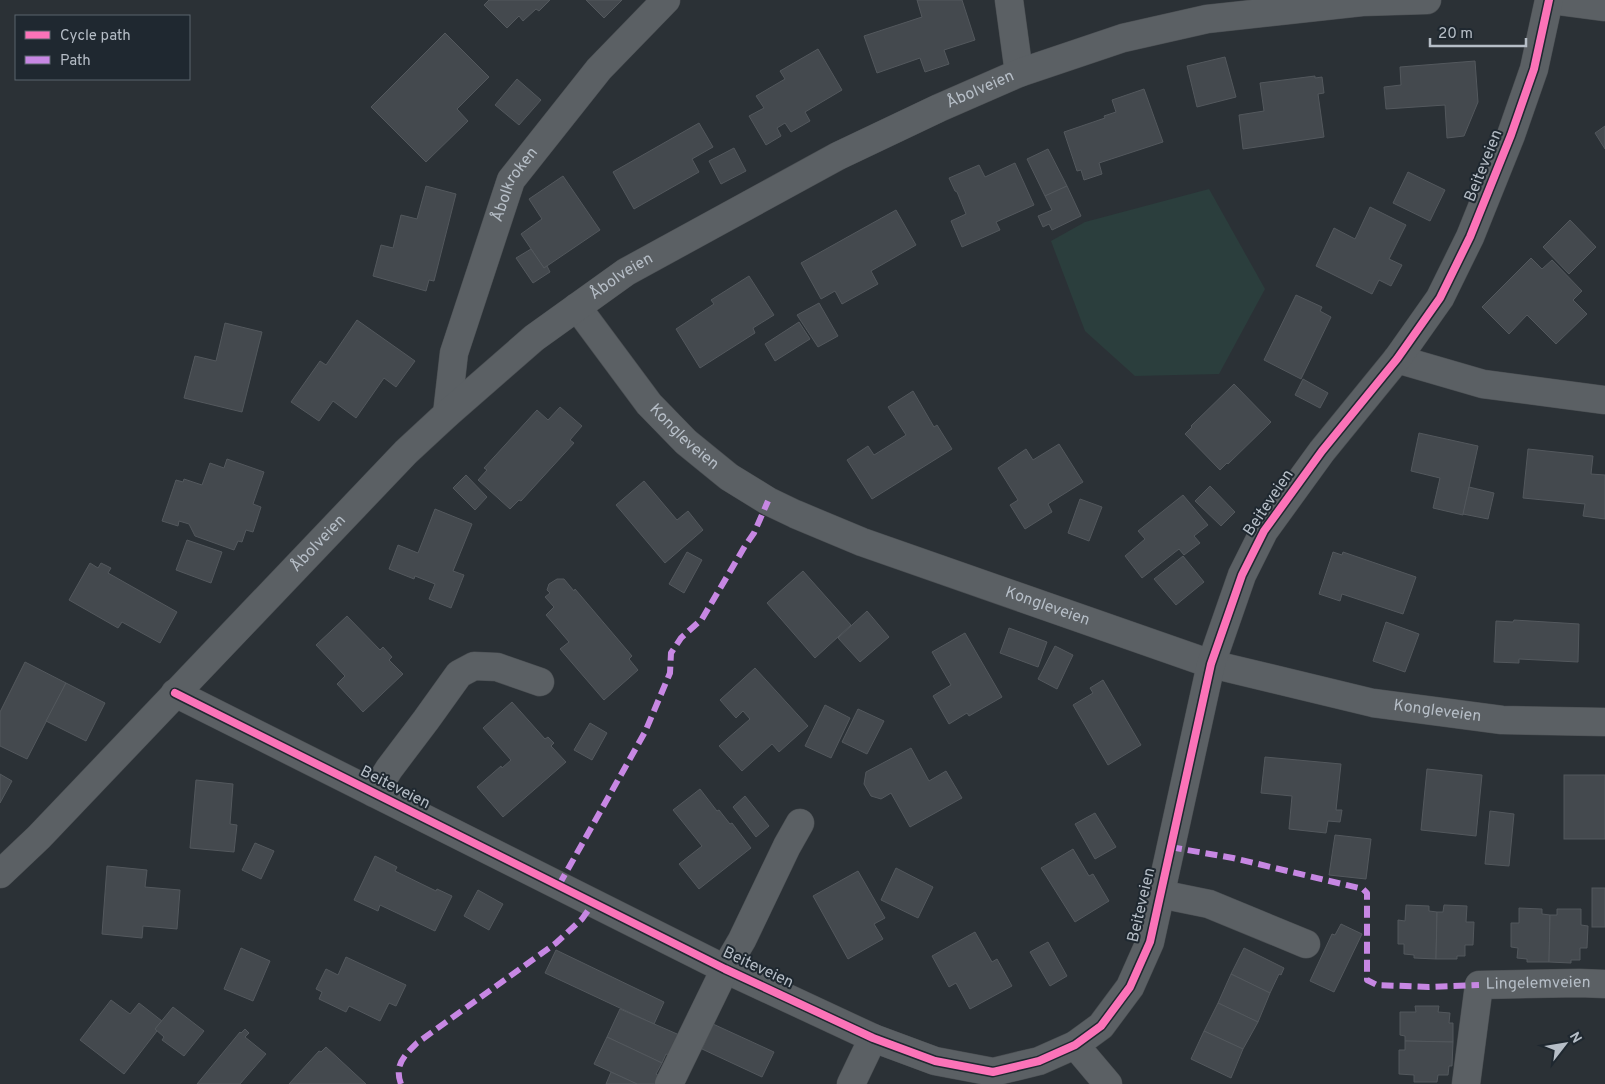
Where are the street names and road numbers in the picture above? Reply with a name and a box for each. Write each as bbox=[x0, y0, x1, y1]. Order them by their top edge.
street label: Åbolveien bbox=[943, 66, 1017, 113]
street label: Beiteveien bbox=[1460, 127, 1508, 205]
street label: Åbolkroken bbox=[487, 143, 543, 225]
street label: Åbolveien bbox=[585, 249, 657, 305]
street label: Kongleveien bbox=[645, 400, 723, 475]
street label: Beiteveien bbox=[1239, 466, 1299, 540]
street label: Åbolveien bbox=[286, 511, 351, 577]
street label: Kongleveien bbox=[1002, 583, 1092, 631]
street label: Kongleveien bbox=[1392, 696, 1483, 727]
street label: Beiteveien bbox=[357, 762, 433, 814]
street label: Beiteveien bbox=[1124, 866, 1160, 944]
street label: Beiteveien bbox=[719, 943, 797, 993]
street label: Lingelemveien bbox=[1485, 973, 1591, 995]

